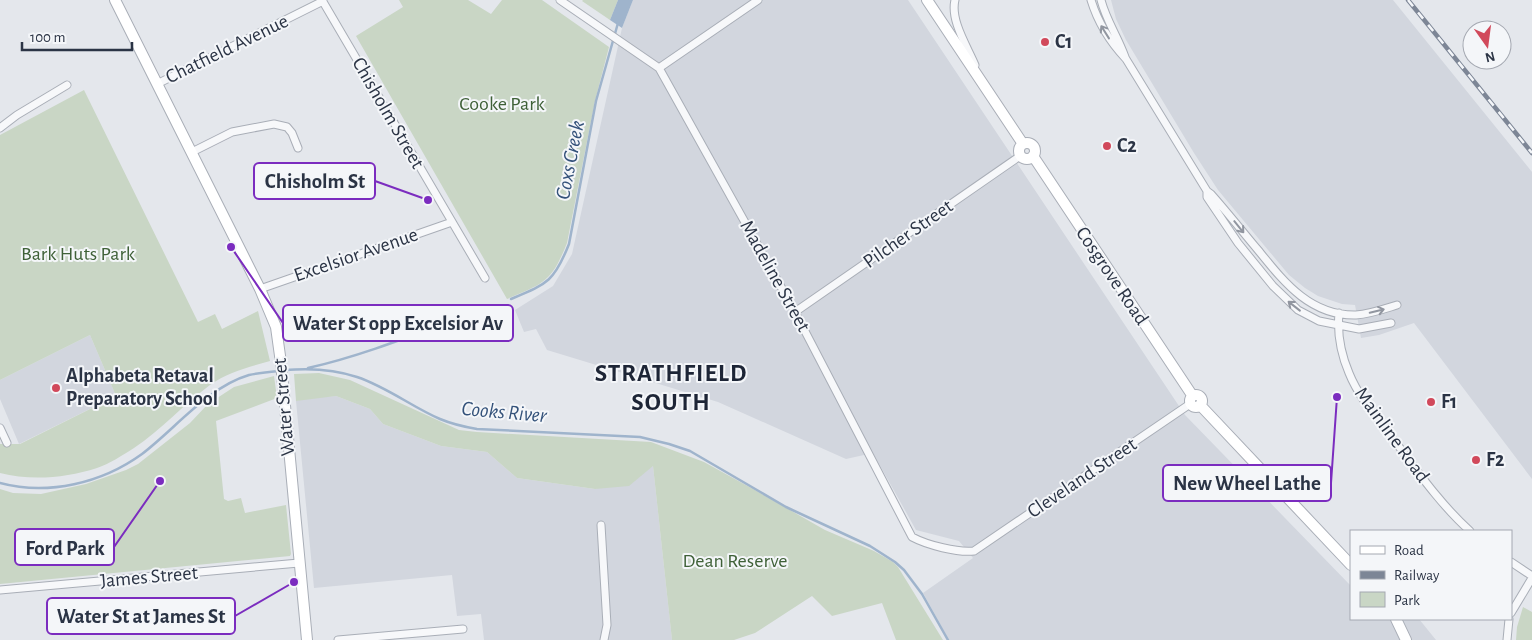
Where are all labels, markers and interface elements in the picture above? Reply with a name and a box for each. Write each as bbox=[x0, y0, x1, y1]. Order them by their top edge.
street label: Chatfield Avenue bbox=[163, 11, 291, 87]
scale bar bbox=[22, 20, 132, 52]
north arrow bbox=[1462, 20, 1512, 70]
one-way arrow bbox=[1099, 25, 1109, 39]
text: 100 m bbox=[30, 30, 65, 45]
place label: C1 bbox=[1055, 32, 1073, 52]
marker: C1 bbox=[1039, 36, 1051, 48]
text: N bbox=[1483, 49, 1496, 65]
street label: Chisholm Street bbox=[348, 54, 428, 172]
park label: Cooke Park bbox=[459, 94, 545, 114]
water label: Coxs Creek bbox=[552, 119, 588, 201]
place label: C2 bbox=[1117, 136, 1137, 156]
marker: C2 bbox=[1101, 140, 1113, 152]
callout: Chisholm St bbox=[254, 163, 375, 199]
text: Chisholm St bbox=[265, 171, 365, 192]
street label: Pilcher Street bbox=[860, 196, 957, 272]
street label: Madeline Street bbox=[736, 217, 814, 336]
one-way arrow bbox=[1234, 221, 1245, 234]
street label: Cosgrove Road bbox=[1072, 223, 1152, 329]
street label: Excelsior Avenue bbox=[291, 224, 421, 286]
park label: Bark Huts Park bbox=[21, 244, 135, 264]
one-way arrow bbox=[1288, 300, 1301, 311]
callout: Water St opp Excelsior Av bbox=[283, 305, 513, 341]
one-way arrow bbox=[1368, 306, 1384, 315]
text: Water St opp Excelsior Av bbox=[293, 313, 504, 334]
street label: Water Street bbox=[270, 357, 298, 457]
district label: STRATHFIELD SOUTH bbox=[595, 361, 747, 415]
place label: Alphabeta Retaval Preparatory School bbox=[66, 366, 218, 409]
marker: Alphabeta Retaval Preparatory School bbox=[50, 382, 62, 394]
street label: Mainline Road bbox=[1351, 384, 1433, 486]
place label: F1 bbox=[1441, 392, 1457, 412]
marker: F1 bbox=[1425, 396, 1437, 408]
water label: Cooks River bbox=[461, 398, 549, 426]
street label: Cleveland Street bbox=[1024, 434, 1141, 522]
place label: F2 bbox=[1486, 450, 1505, 470]
marker: F2 bbox=[1470, 454, 1482, 466]
callout: New Wheel Lathe bbox=[1163, 465, 1331, 501]
text: New Wheel Lathe bbox=[1173, 473, 1321, 494]
callout: Ford Park bbox=[15, 529, 114, 565]
legend bbox=[1350, 530, 1512, 620]
text: Ford Park bbox=[25, 538, 105, 559]
text: Road bbox=[1394, 543, 1424, 558]
park label: Dean Reserve bbox=[682, 551, 788, 571]
street label: James Street bbox=[99, 563, 199, 591]
text: Railway bbox=[1394, 568, 1440, 583]
text: Park bbox=[1394, 593, 1420, 608]
callout: Water St at James St bbox=[47, 598, 235, 634]
text: Water St at James St bbox=[57, 606, 225, 627]

